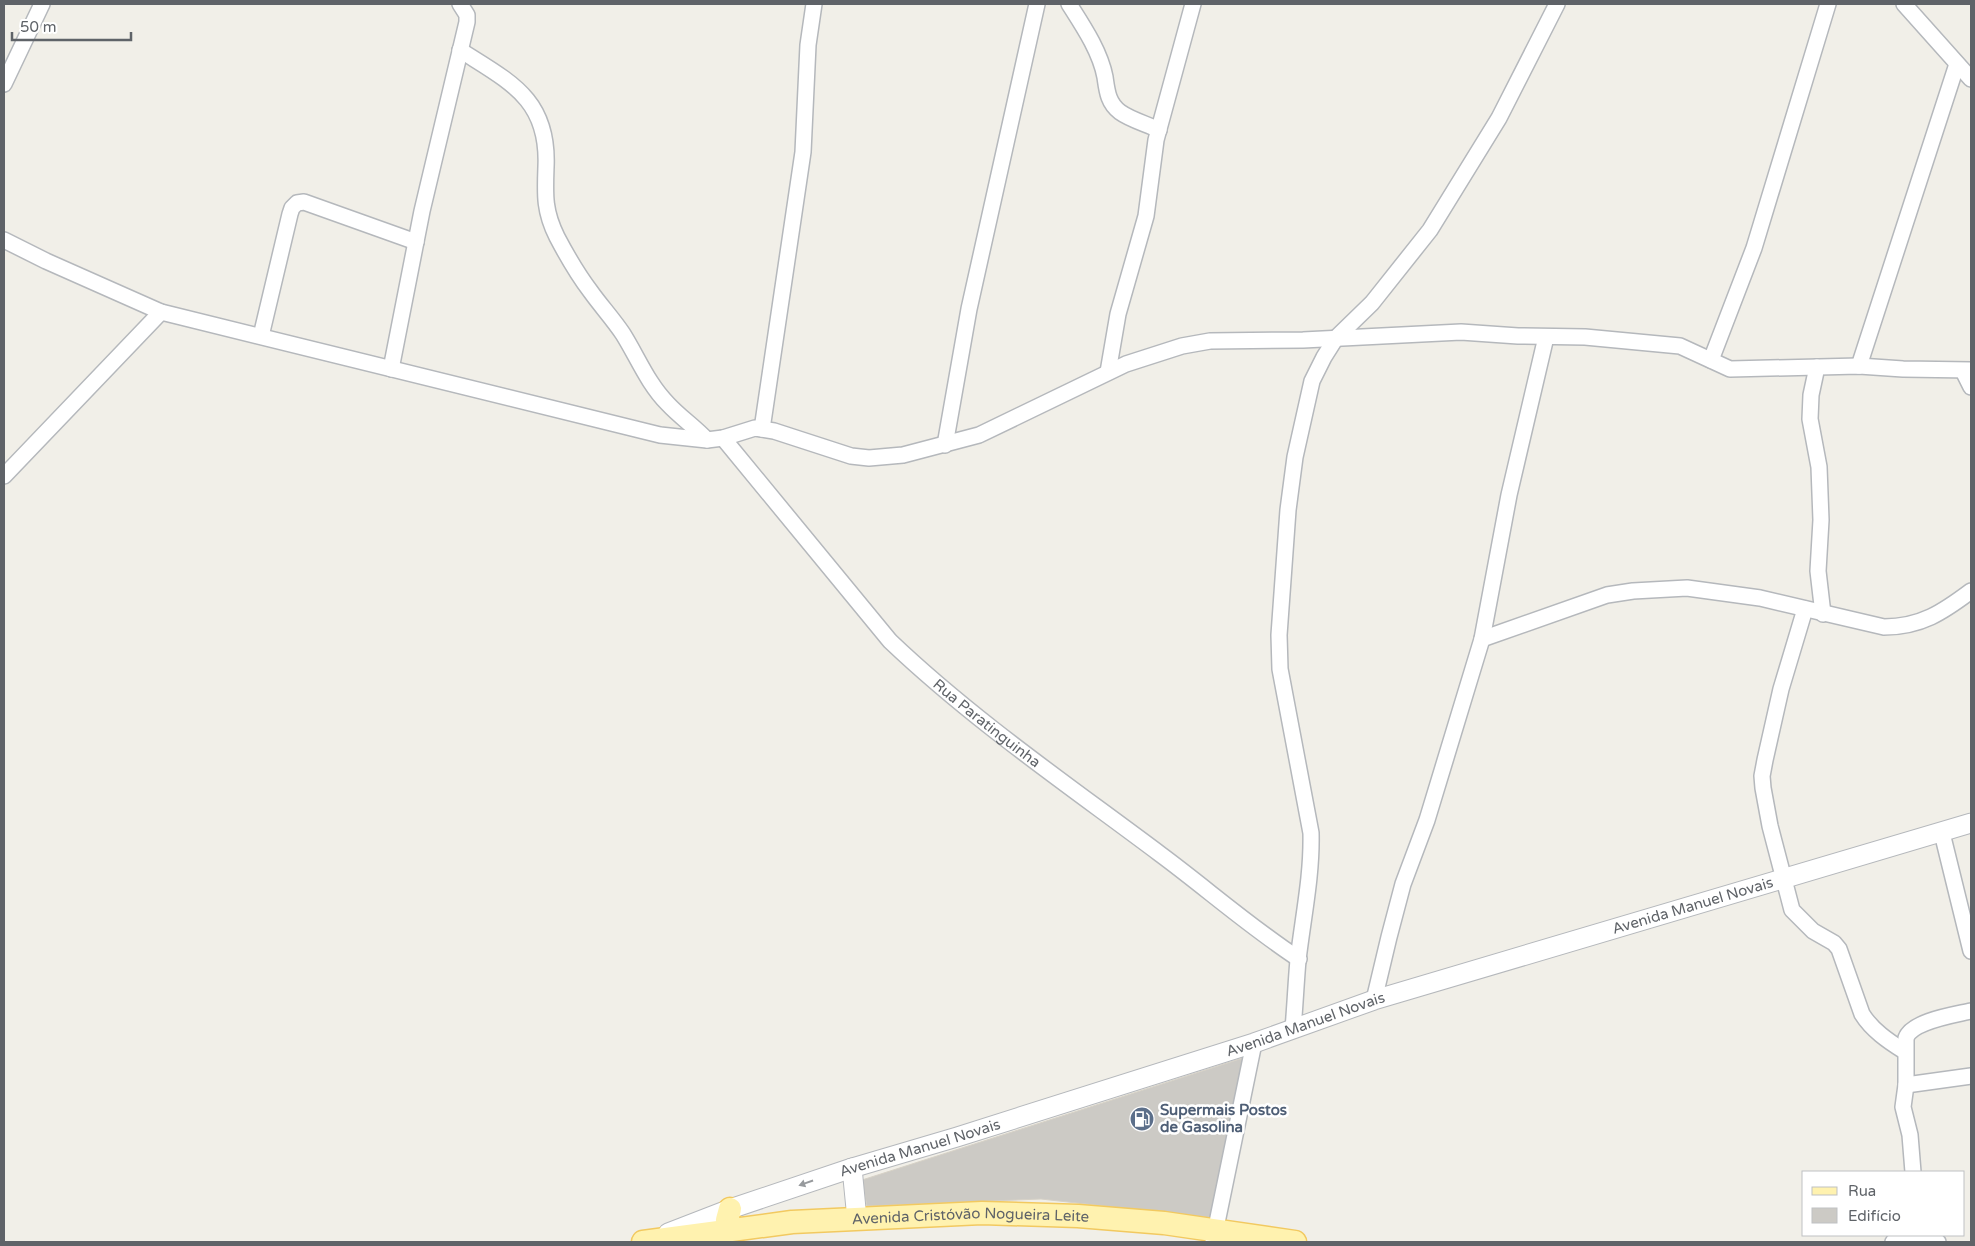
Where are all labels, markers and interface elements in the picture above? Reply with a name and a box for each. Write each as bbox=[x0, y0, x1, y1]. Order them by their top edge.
scale bar bbox=[12, 10, 131, 42]
text: 50 m bbox=[20, 18, 57, 36]
street label: Rua Paratinguinha bbox=[930, 675, 1044, 771]
street label: Avenida Manuel Novais bbox=[1610, 873, 1775, 938]
street label: Avenida Manuel Novais bbox=[1224, 988, 1387, 1060]
place label: Supermais Postos de Gasolina bbox=[1160, 1101, 1287, 1136]
fuel station icon: Supermais Postos de Gasolina bbox=[1129, 1106, 1155, 1132]
street label: Avenida Manuel Novais bbox=[837, 1115, 1003, 1181]
legend bbox=[1802, 1171, 1965, 1236]
one-way arrow bbox=[798, 1180, 813, 1187]
text: Rua bbox=[1848, 1182, 1876, 1200]
street label: Avenida Cristóvão Nogueira Leite bbox=[851, 1204, 1090, 1228]
text: Edifício bbox=[1848, 1207, 1901, 1225]

